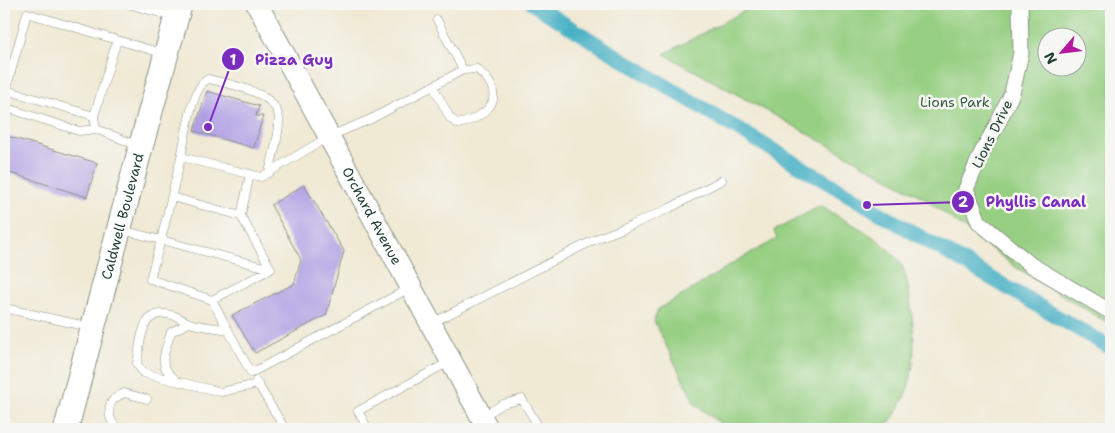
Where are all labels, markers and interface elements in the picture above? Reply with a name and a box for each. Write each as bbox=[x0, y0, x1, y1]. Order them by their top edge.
north arrow bbox=[1038, 28, 1088, 78]
callout: Pizza Guy bbox=[220, 44, 344, 74]
text: N bbox=[1040, 49, 1061, 67]
text: 1 bbox=[230, 50, 237, 70]
text: Pizza Guy bbox=[255, 50, 333, 70]
park label: Lions Park bbox=[920, 93, 990, 111]
street label: Lions Drive bbox=[968, 97, 1016, 171]
street label: Caldwell Boulevard bbox=[97, 151, 148, 282]
street label: Orchard Avenue bbox=[338, 164, 406, 268]
callout: Phyllis Canal bbox=[950, 187, 1096, 217]
text: 2 bbox=[958, 192, 969, 212]
text: Phyllis Canal bbox=[986, 192, 1086, 212]

